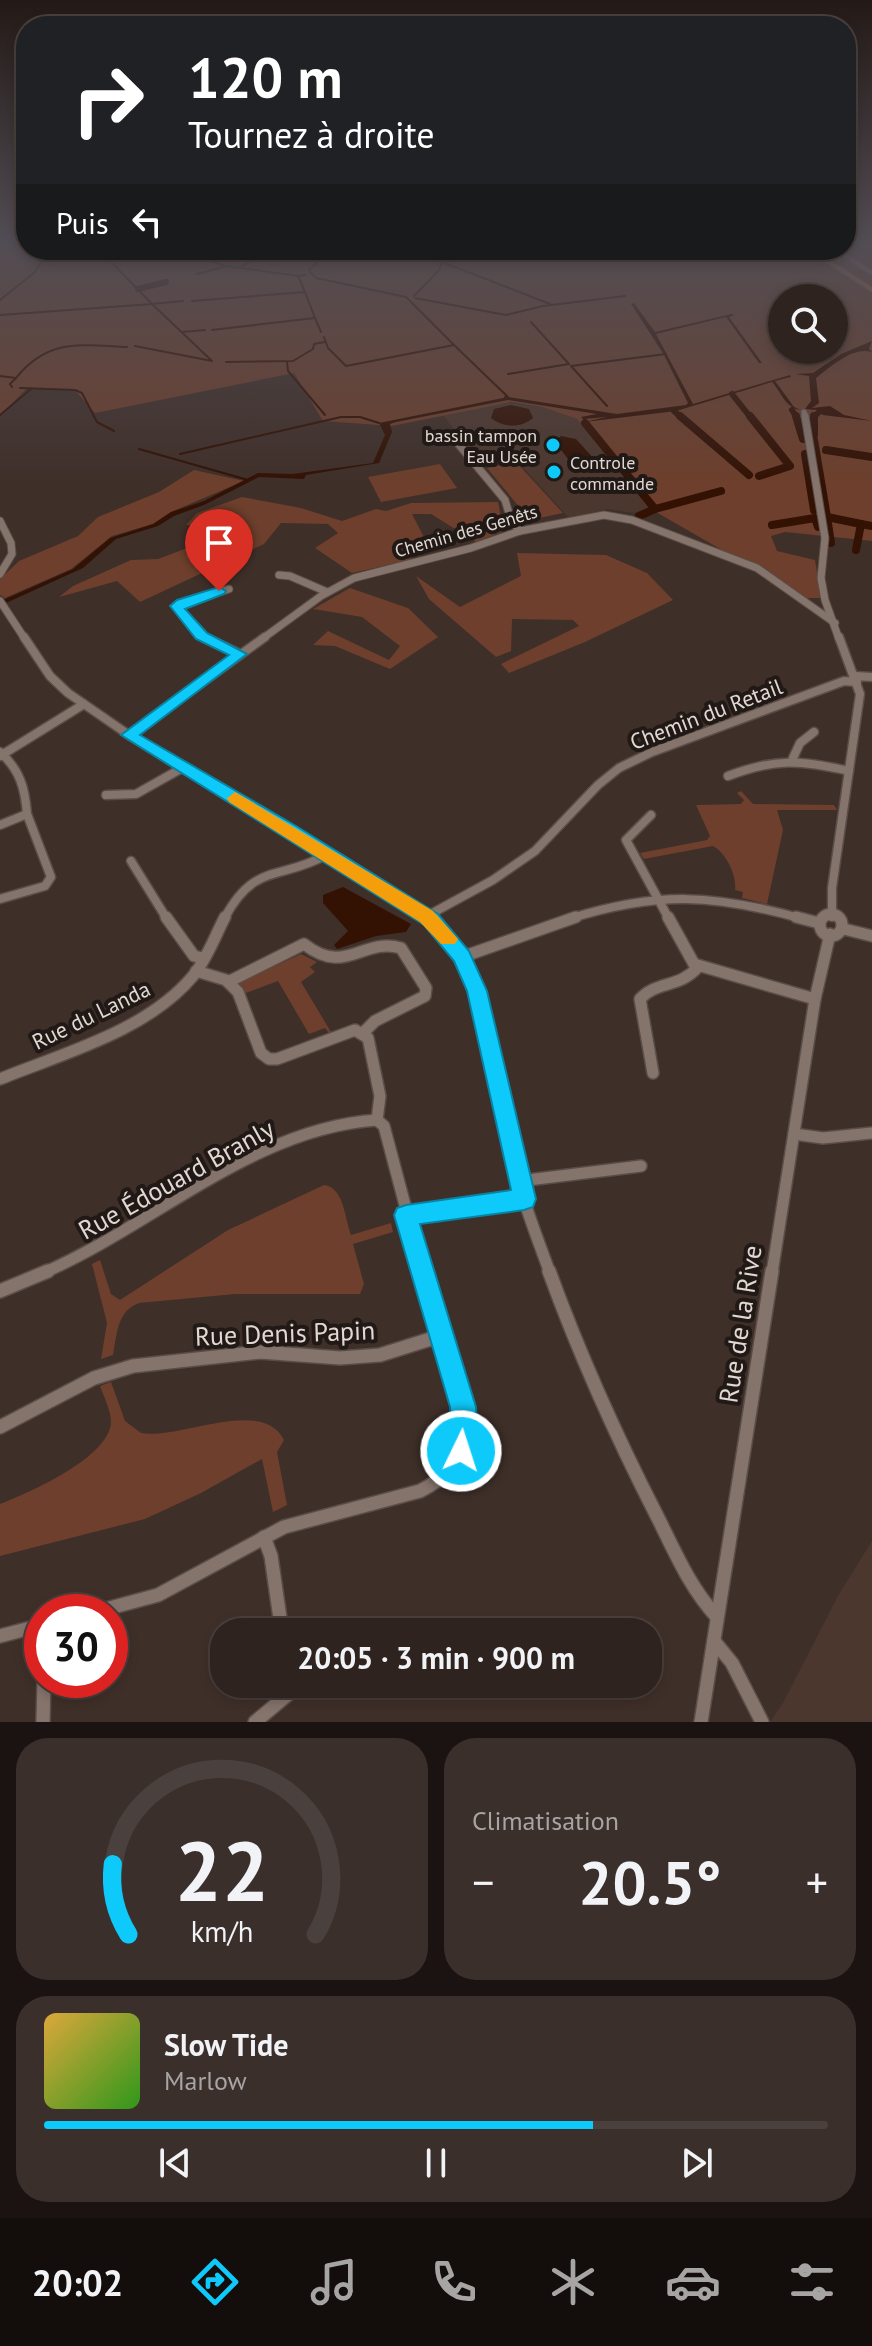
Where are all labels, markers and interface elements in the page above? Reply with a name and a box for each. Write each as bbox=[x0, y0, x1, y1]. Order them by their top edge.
text: 120 m bbox=[188, 41, 343, 113]
icon: right bbox=[56, 48, 160, 152]
text: Tournez à droite bbox=[188, 111, 435, 158]
icon: left bbox=[125, 200, 169, 244]
text: Puis bbox=[56, 203, 109, 242]
map controls bbox=[768, 284, 848, 364]
button: search bbox=[768, 284, 848, 364]
place label: bassin tampon Eau Usée bbox=[425, 424, 537, 468]
marker: bassin tampon Eau Usée bbox=[544, 436, 562, 454]
place label: Controle commande bbox=[570, 451, 654, 495]
marker: Controle commande bbox=[545, 463, 563, 481]
street label: Chemin des Genêts bbox=[392, 500, 540, 562]
pin bbox=[185, 509, 253, 591]
icon: arrive bbox=[197, 521, 241, 565]
street label: Chemin du Retail bbox=[626, 672, 787, 756]
street label: Rue du Landa bbox=[27, 974, 155, 1056]
street label: Rue Édouard Branly bbox=[72, 1112, 280, 1246]
street label: Rue de la Rive bbox=[711, 1243, 769, 1405]
street label: Rue Denis Papin bbox=[194, 1313, 376, 1353]
position arrow bbox=[419, 1409, 503, 1493]
speed limit sign: 30 bbox=[24, 1594, 128, 1698]
text: 20:05 · 3 min · 900 m bbox=[297, 1638, 575, 1677]
text: Climatisation bbox=[472, 1804, 619, 1837]
text: 22 bbox=[175, 1816, 269, 1924]
text: 20.5° bbox=[578, 1843, 722, 1921]
text: − bbox=[472, 1853, 494, 1910]
text: + bbox=[806, 1853, 828, 1910]
text: km/h bbox=[191, 1913, 253, 1950]
text: Slow Tide bbox=[164, 2025, 289, 2064]
text: Marlow bbox=[164, 2064, 247, 2097]
icon: previous bbox=[153, 2141, 197, 2185]
icon: pause bbox=[414, 2141, 458, 2185]
icon: next bbox=[675, 2141, 719, 2185]
icon: directions bbox=[187, 2254, 243, 2310]
icon: music bbox=[306, 2254, 362, 2310]
icon: phone bbox=[426, 2254, 482, 2310]
icon: climate bbox=[545, 2254, 601, 2310]
icon: car bbox=[665, 2254, 721, 2310]
icon: filters bbox=[784, 2254, 840, 2310]
text: 20:02 bbox=[32, 2259, 123, 2306]

